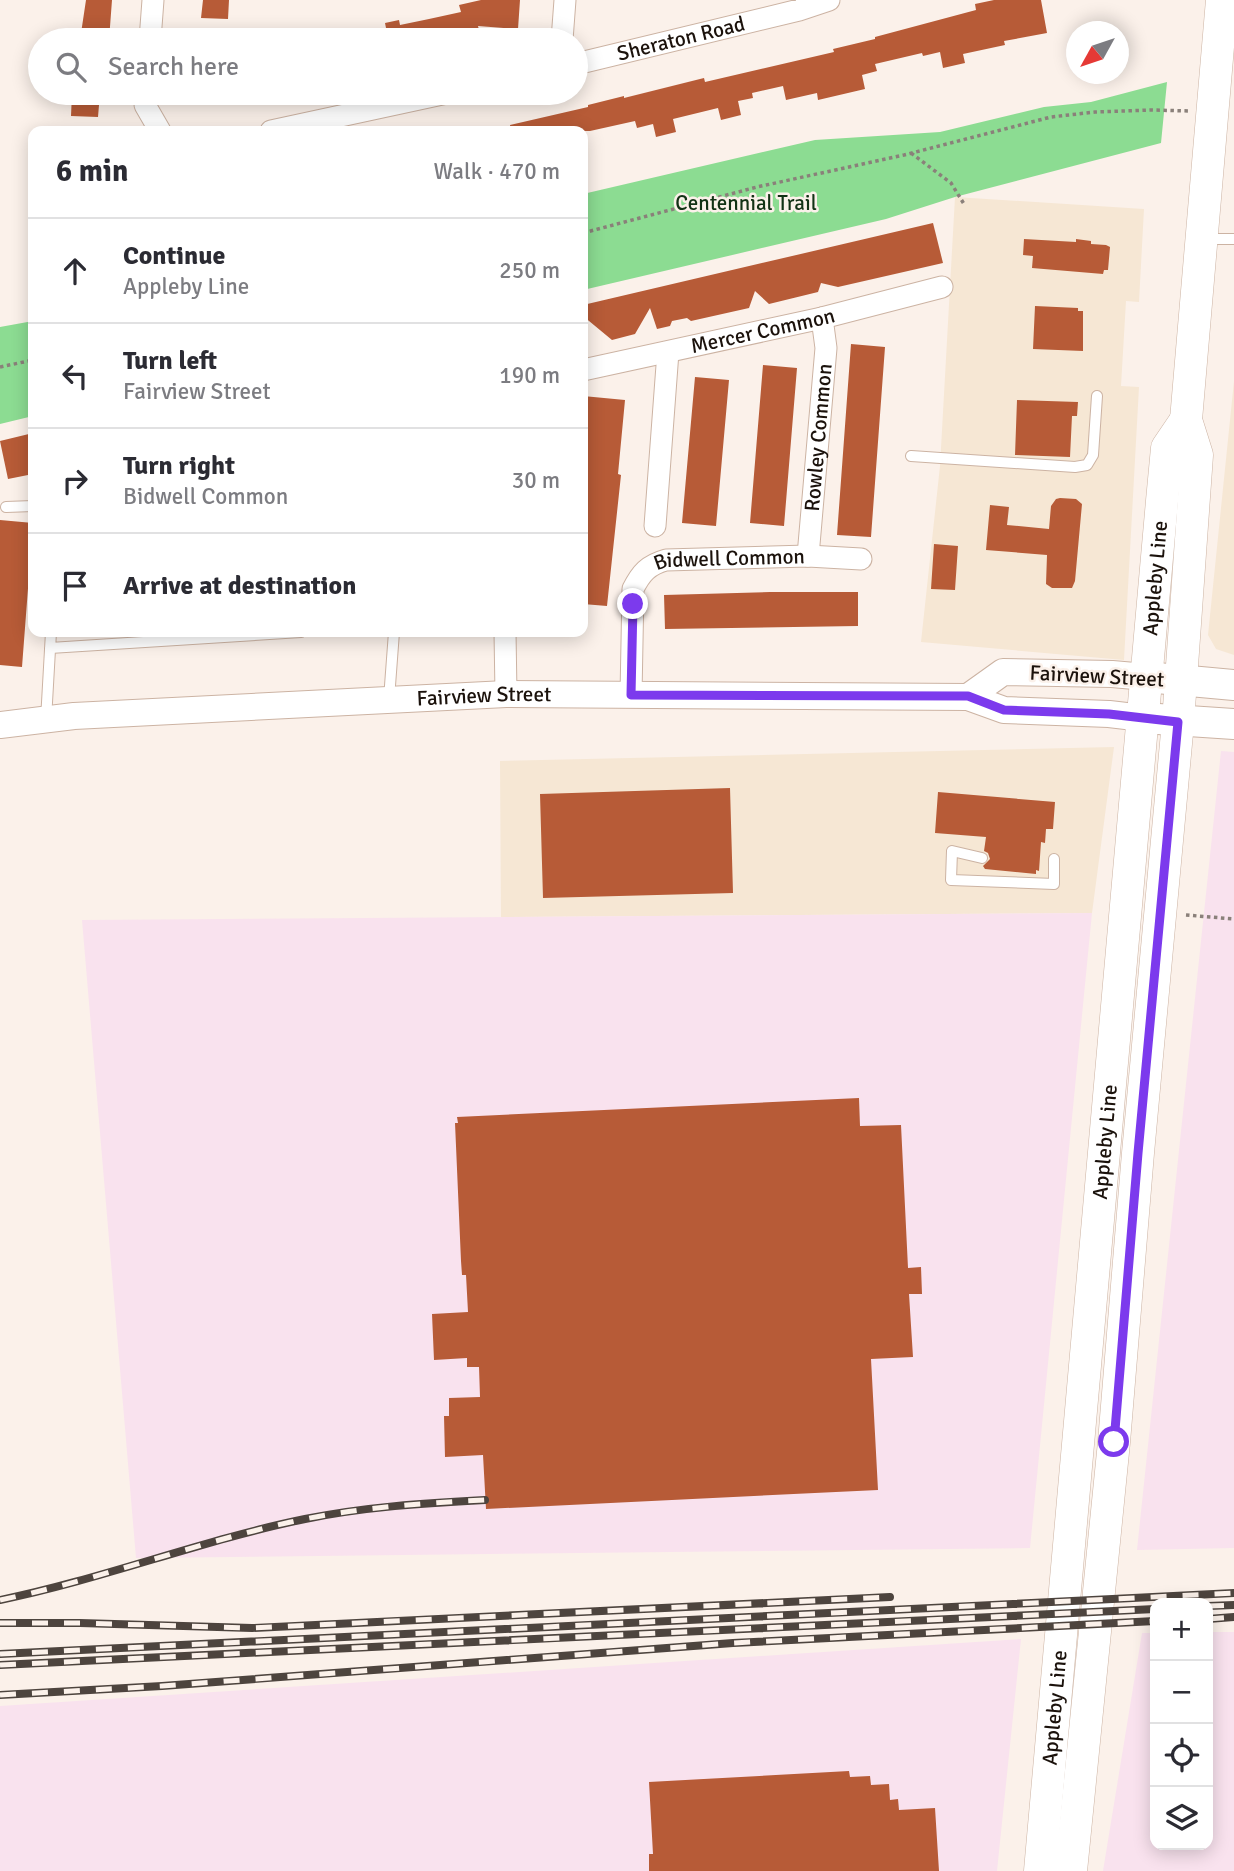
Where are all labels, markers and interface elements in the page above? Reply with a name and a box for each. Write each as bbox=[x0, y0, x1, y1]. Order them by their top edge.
street label: Sheraton Road bbox=[614, 11, 748, 67]
north arrow bbox=[1066, 21, 1129, 84]
search box bbox=[28, 28, 588, 105]
icon: search bbox=[52, 48, 90, 86]
text: Search here bbox=[108, 51, 239, 83]
text: 6 min bbox=[56, 153, 128, 190]
text: Walk · 470 m bbox=[434, 157, 560, 186]
park label: Centennial Trail bbox=[675, 190, 817, 216]
text: Continue bbox=[123, 240, 225, 272]
icon: ahead bbox=[56, 252, 94, 290]
text: 250 m bbox=[499, 256, 560, 285]
text: Appleby Line bbox=[123, 272, 249, 301]
street label: Mercer Common bbox=[688, 302, 838, 359]
text: Turn left bbox=[123, 345, 217, 377]
icon: left bbox=[56, 357, 94, 395]
text: 190 m bbox=[499, 361, 560, 390]
street label: Rowley Common bbox=[799, 362, 838, 512]
text: Fairview Street bbox=[123, 377, 271, 406]
text: Turn right bbox=[123, 450, 235, 482]
icon: right bbox=[56, 462, 94, 500]
text: 30 m bbox=[512, 466, 560, 495]
text: Bidwell Common bbox=[123, 482, 288, 511]
street label: Appleby Line bbox=[1137, 519, 1173, 637]
street label: Bidwell Common bbox=[650, 543, 805, 576]
icon: arrive bbox=[56, 567, 94, 605]
text: Arrive at destination bbox=[123, 570, 356, 602]
route end bbox=[617, 588, 648, 619]
street label: Fairview Street bbox=[1029, 659, 1165, 693]
street label: Fairview Street bbox=[416, 681, 551, 712]
street label: Appleby Line bbox=[1087, 1083, 1123, 1201]
route start bbox=[1098, 1426, 1129, 1457]
map controls bbox=[1150, 1598, 1213, 1850]
button: + bbox=[1150, 1598, 1213, 1661]
street label: Appleby Line bbox=[1036, 1649, 1073, 1766]
button: − bbox=[1150, 1661, 1213, 1724]
button: locate bbox=[1150, 1724, 1213, 1787]
button: layers bbox=[1150, 1787, 1213, 1850]

